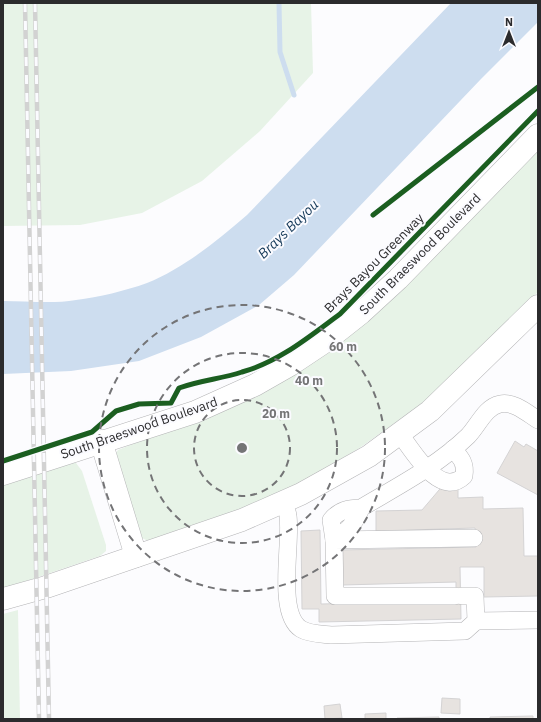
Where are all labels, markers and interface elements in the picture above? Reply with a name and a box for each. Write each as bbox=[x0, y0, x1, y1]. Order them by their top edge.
north arrow bbox=[489, 12, 529, 52]
text: N bbox=[505, 15, 513, 29]
street label: South Braeswood Boulevard bbox=[356, 190, 484, 318]
water label: Brays Bayou bbox=[254, 196, 322, 262]
street label: Brays Bayou Greenway bbox=[321, 209, 428, 316]
text: 60 m bbox=[329, 339, 357, 354]
text: 40 m bbox=[295, 373, 323, 388]
street label: South Braeswood Boulevard bbox=[58, 393, 220, 463]
text: 20 m bbox=[262, 406, 290, 421]
centre of rings bbox=[235, 441, 249, 455]

